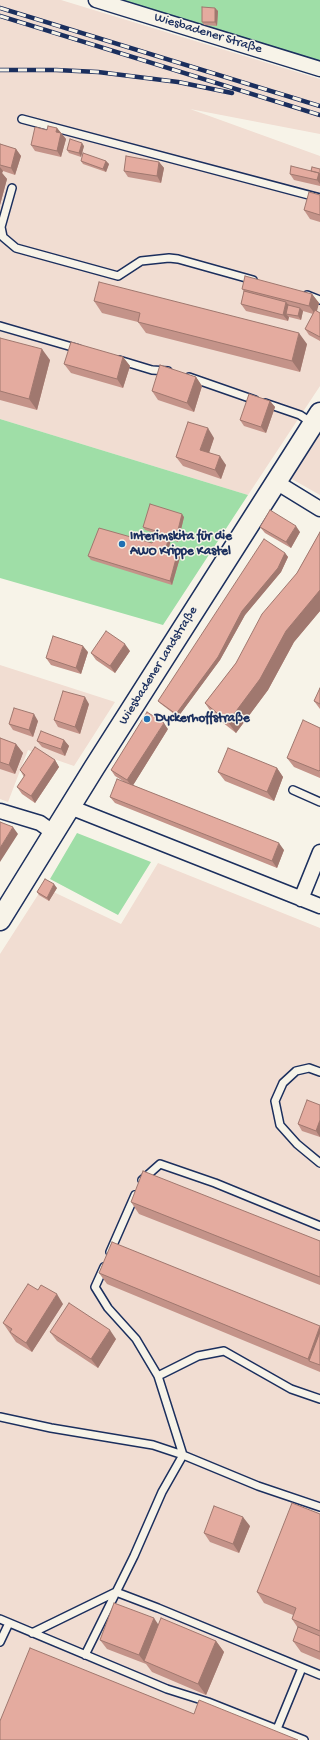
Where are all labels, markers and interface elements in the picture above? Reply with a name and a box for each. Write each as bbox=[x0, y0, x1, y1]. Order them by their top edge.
street label: Wiesbadener Straße bbox=[152, 10, 264, 58]
place label: Interimskita für die AWO Krippe Kastel bbox=[130, 529, 232, 560]
marker: Interimskita für die AWO Krippe Kastel bbox=[117, 539, 127, 549]
street label: Wiesbadener Landstraße bbox=[116, 604, 202, 728]
place label: Dyckerhoffstraße bbox=[155, 711, 250, 727]
marker: Dyckerhoffstraße bbox=[142, 714, 152, 724]

